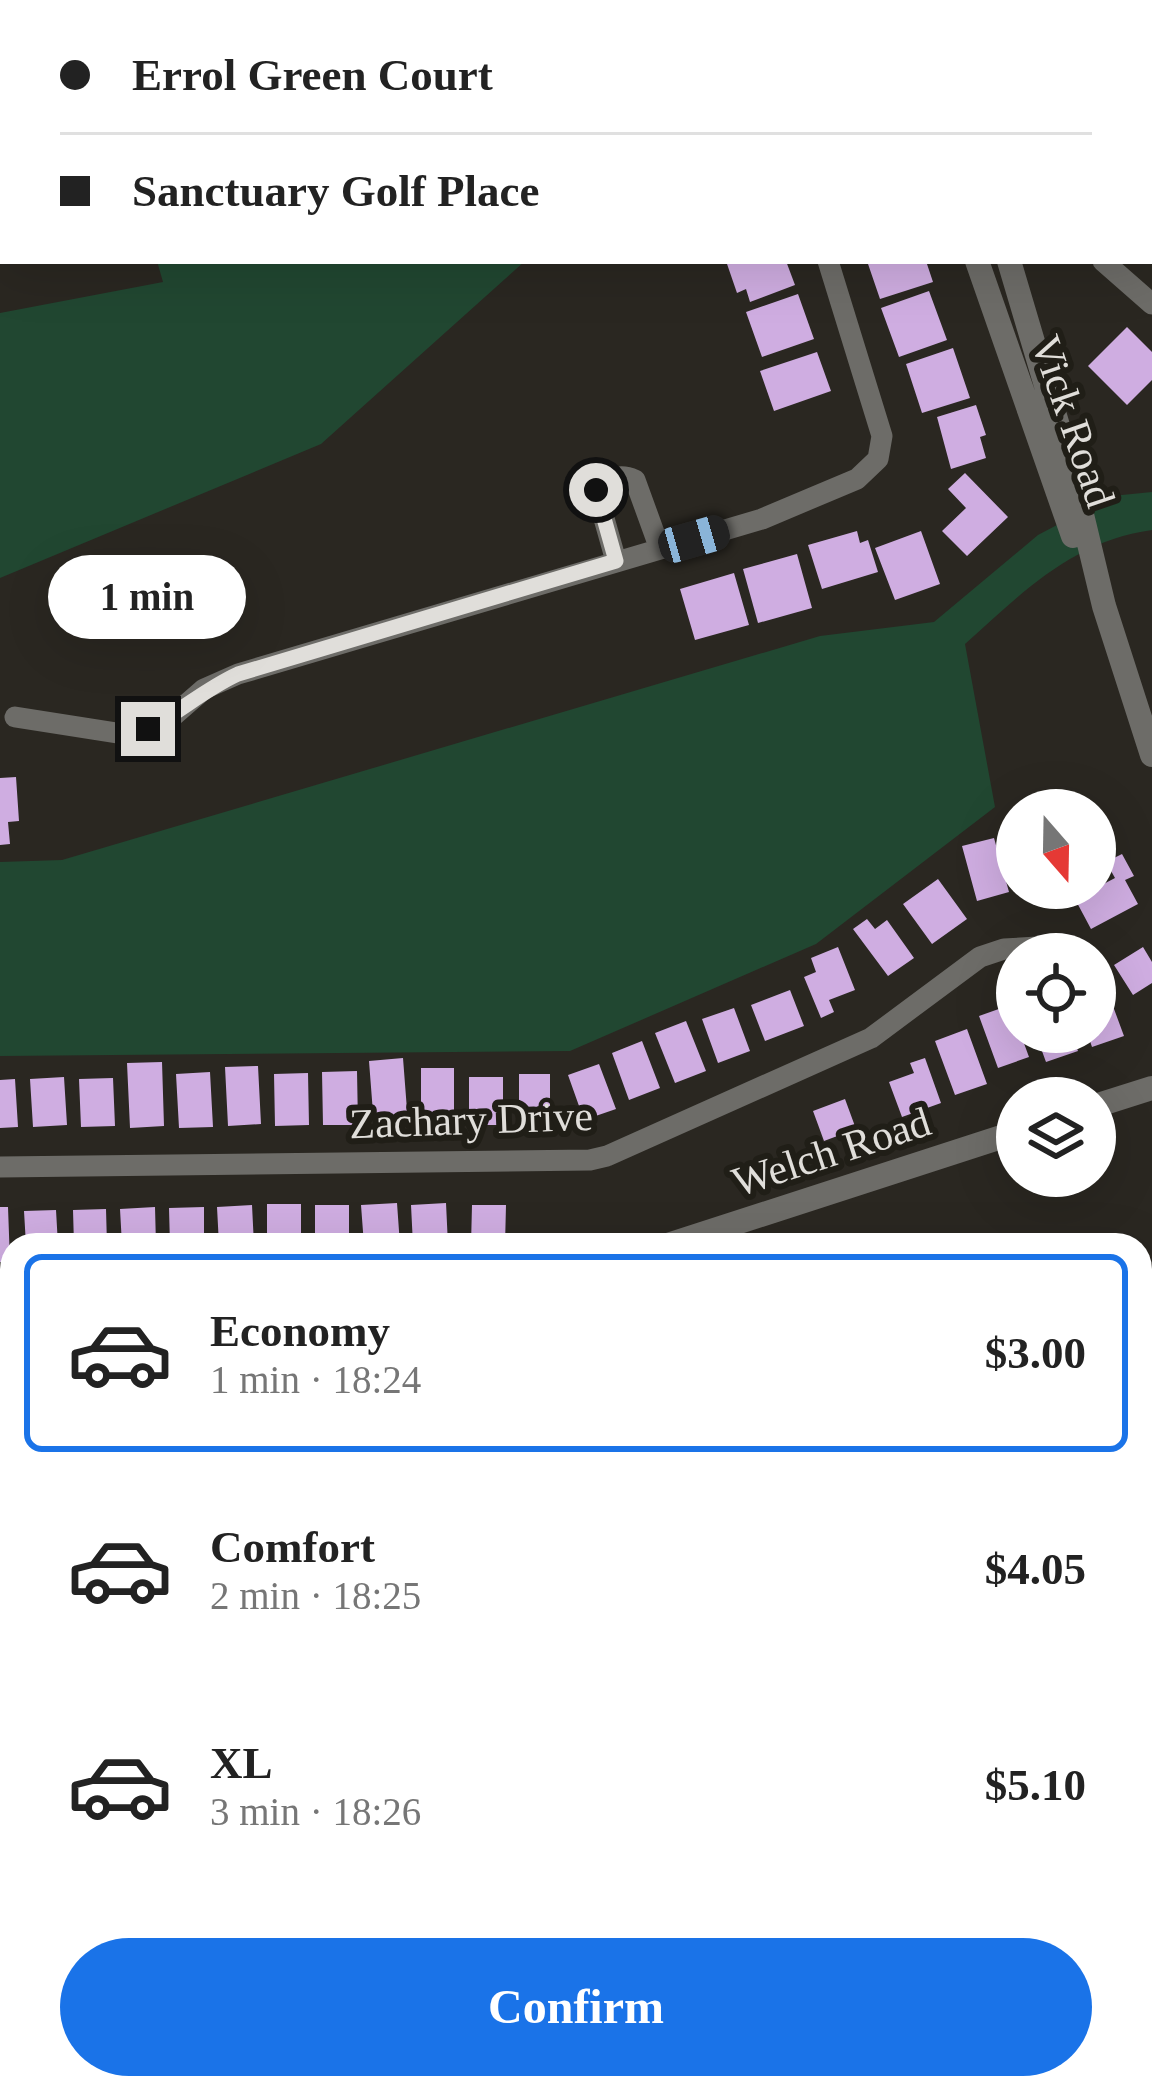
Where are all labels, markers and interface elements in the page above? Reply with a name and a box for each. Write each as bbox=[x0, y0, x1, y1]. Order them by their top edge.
text: Errol Green Court bbox=[132, 50, 493, 100]
text: Sanctuary Golf Place bbox=[132, 166, 539, 216]
street label: Vick Road bbox=[1022, 330, 1124, 513]
route start bbox=[569, 463, 623, 517]
car bbox=[654, 512, 734, 566]
callout: 1 min bbox=[49, 555, 247, 639]
text: 1 min bbox=[100, 575, 194, 618]
route end bbox=[121, 702, 175, 756]
north arrow bbox=[996, 789, 1116, 909]
map controls bbox=[996, 789, 1116, 1197]
button: locate bbox=[996, 933, 1116, 1053]
button: layers bbox=[996, 1077, 1116, 1197]
street label: Zachary Drive bbox=[348, 1093, 594, 1147]
street label: Welch Road bbox=[727, 1098, 936, 1206]
icon: car bbox=[66, 1299, 174, 1407]
text: Economy bbox=[210, 1306, 390, 1356]
text: $3.00 bbox=[985, 1328, 1086, 1378]
text: 1 min · 18:24 bbox=[210, 1358, 421, 1401]
icon: car bbox=[66, 1515, 174, 1623]
text: Comfort bbox=[210, 1522, 375, 1572]
text: $4.05 bbox=[985, 1544, 1086, 1594]
text: 2 min · 18:25 bbox=[210, 1574, 421, 1617]
icon: car bbox=[66, 1731, 174, 1839]
text: XL bbox=[210, 1738, 273, 1788]
text: $5.10 bbox=[985, 1760, 1086, 1810]
text: 3 min · 18:26 bbox=[210, 1790, 421, 1833]
button: Confirm bbox=[60, 1938, 1092, 2076]

